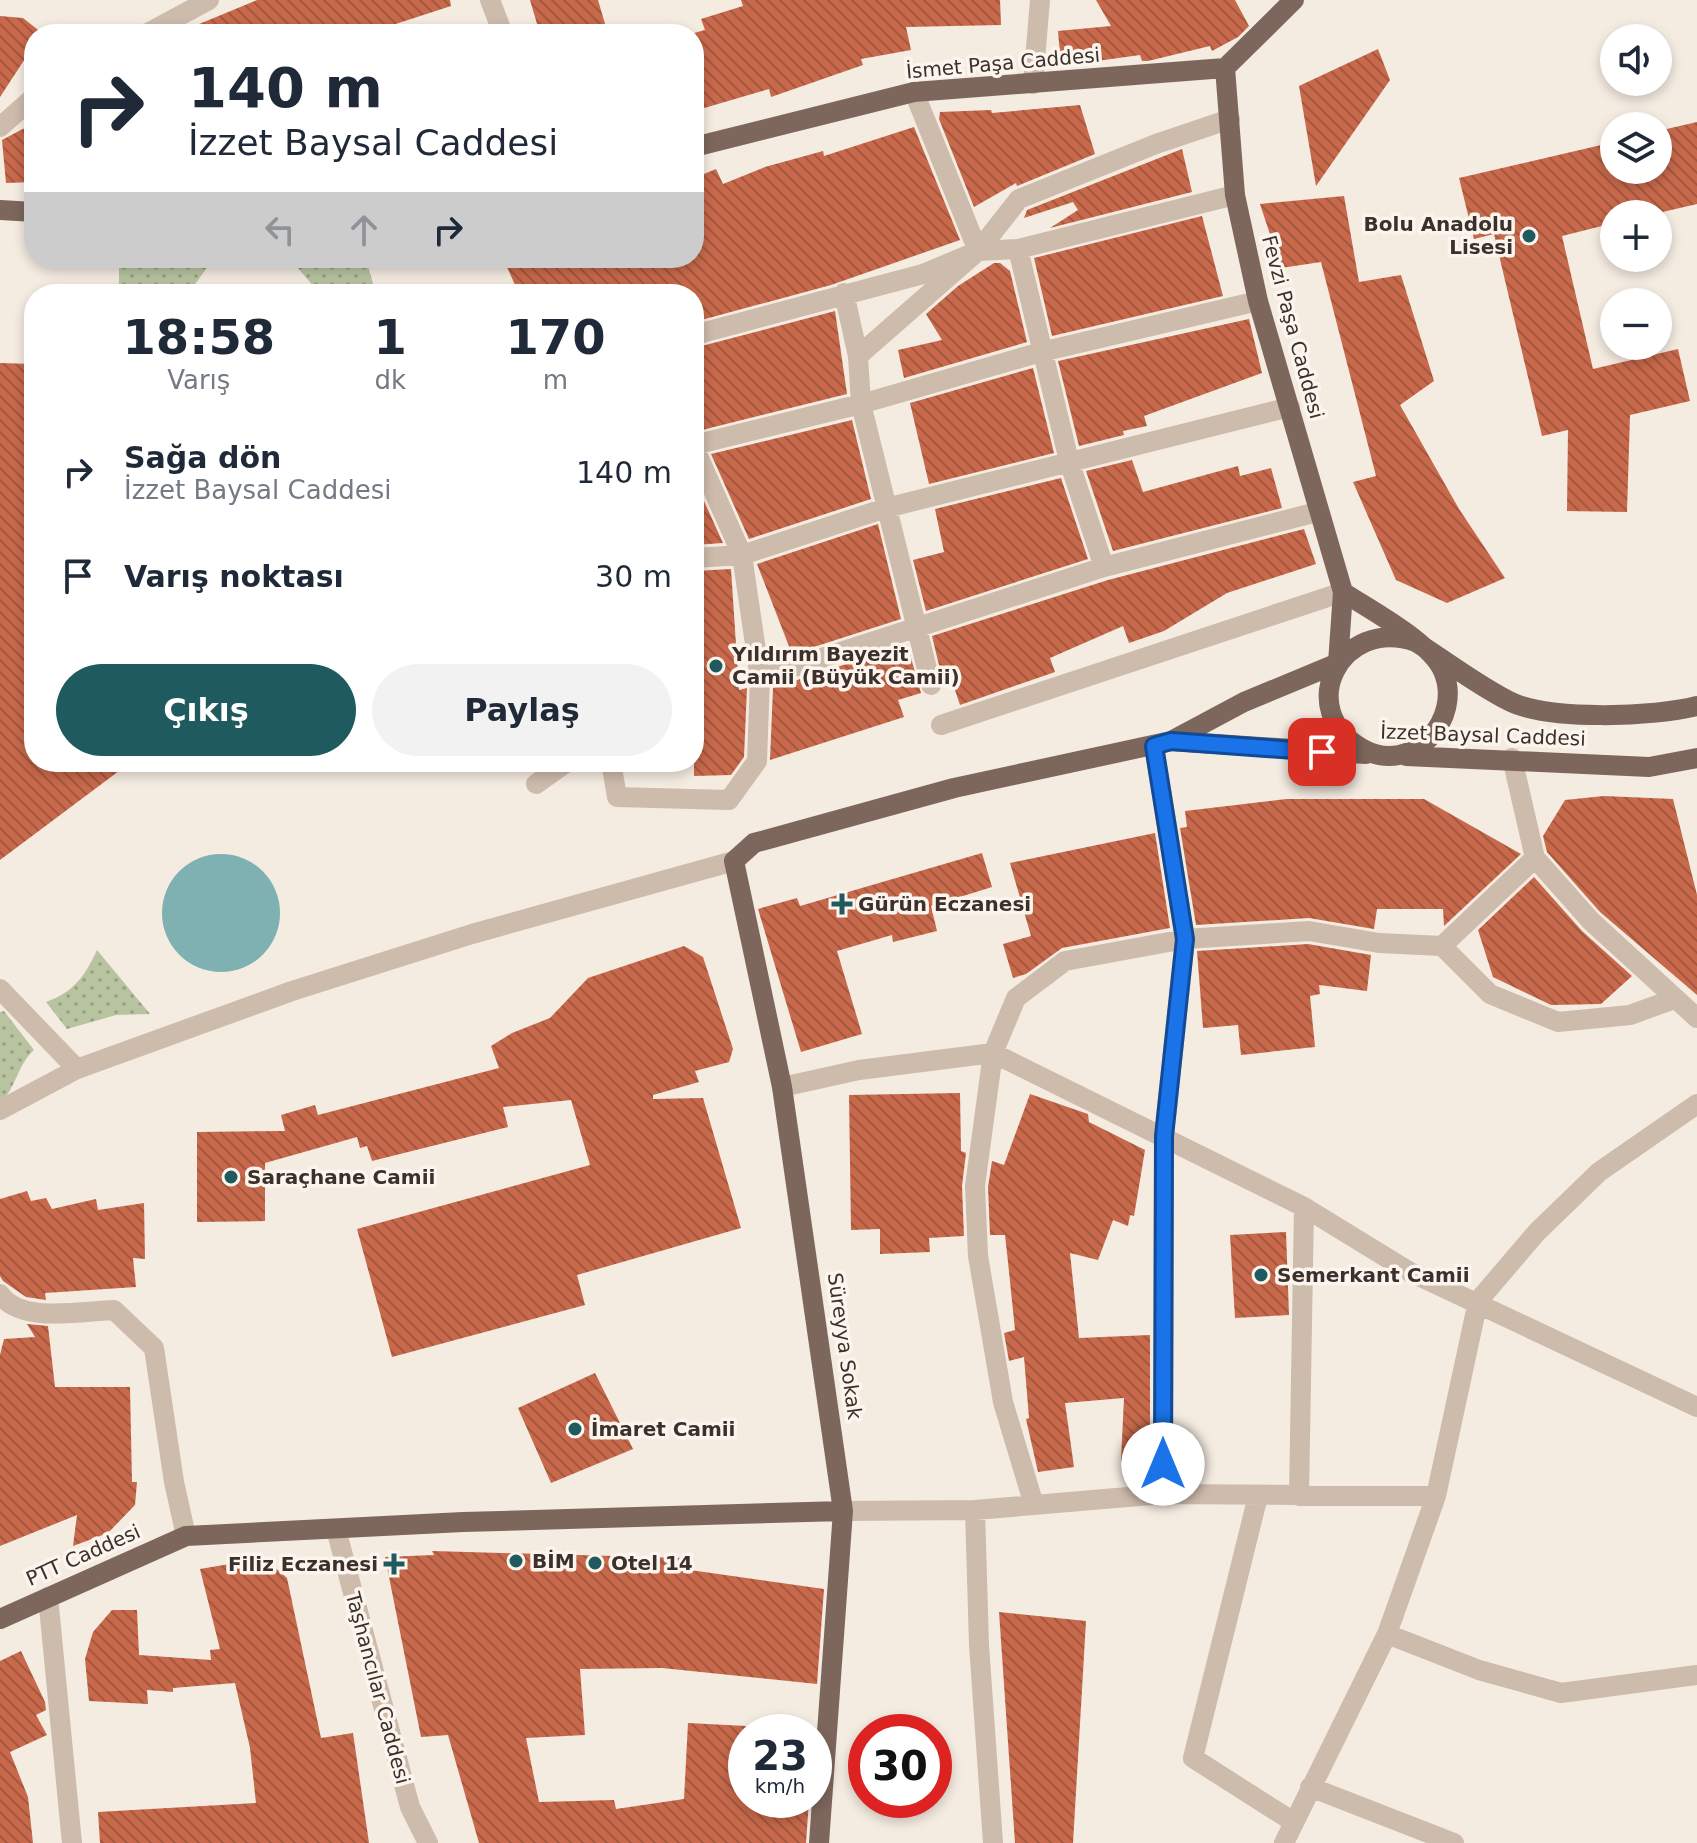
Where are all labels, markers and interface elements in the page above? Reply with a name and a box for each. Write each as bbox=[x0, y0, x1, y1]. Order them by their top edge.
map controls bbox=[1600, 24, 1672, 360]
button: sound bbox=[1600, 24, 1672, 96]
street label: İsmet Paşa Caddesi bbox=[905, 43, 1101, 83]
text: 140 m bbox=[188, 55, 383, 120]
icon: right bbox=[56, 56, 160, 160]
button: layers bbox=[1600, 112, 1672, 184]
text: İzzet Baysal Caddesi bbox=[188, 122, 558, 163]
button: + bbox=[1600, 200, 1672, 272]
icon: left bbox=[258, 208, 302, 252]
icon: ahead bbox=[342, 208, 386, 252]
icon: right bbox=[426, 208, 470, 252]
place label: Bolu Anadolu Lisesi bbox=[1364, 212, 1513, 259]
marker: Bolu Anadolu Lisesi bbox=[1520, 227, 1538, 245]
street label: Fevzi Paşa Caddesi bbox=[1257, 232, 1329, 422]
button: − bbox=[1600, 288, 1672, 360]
text: 18:58 bbox=[122, 309, 275, 365]
text: 1 bbox=[374, 309, 407, 365]
text: 170 bbox=[505, 309, 606, 365]
text: Varış bbox=[167, 365, 230, 395]
text: dk bbox=[375, 365, 406, 395]
text: m bbox=[543, 365, 568, 395]
text: Sağa dön bbox=[124, 440, 281, 475]
icon: right bbox=[56, 450, 100, 494]
text: 140 m bbox=[576, 455, 672, 490]
text: İzzet Baysal Caddesi bbox=[124, 475, 391, 505]
icon: arrive bbox=[56, 554, 100, 598]
text: Varış noktası bbox=[124, 559, 344, 594]
text: 30 m bbox=[595, 559, 672, 594]
place label: Yıldırım Bayezit Camii (Büyük Camii) bbox=[731, 642, 960, 689]
marker: Yıldırım Bayezit Camii (Büyük Camii) bbox=[707, 657, 725, 675]
button: Çıkış bbox=[56, 664, 356, 756]
button: Paylaş bbox=[372, 664, 672, 756]
pin bbox=[1288, 718, 1356, 786]
street label: İzzet Baysal Caddesi bbox=[1380, 719, 1586, 751]
icon: arrive bbox=[1300, 730, 1344, 774]
place label: Gürün Eczanesi bbox=[858, 892, 1031, 916]
marker: Gürün Eczanesi bbox=[833, 895, 851, 913]
place label: Saraçhane Camii bbox=[247, 1165, 435, 1189]
marker: Saraçhane Camii bbox=[222, 1168, 240, 1186]
place label: Semerkant Camii bbox=[1277, 1263, 1470, 1287]
marker: Semerkant Camii bbox=[1252, 1266, 1270, 1284]
street label: Süreyya Sokak bbox=[823, 1271, 867, 1421]
place label: İmaret Camii bbox=[591, 1417, 735, 1441]
marker: İmaret Camii bbox=[566, 1420, 584, 1438]
position arrow bbox=[1121, 1422, 1205, 1506]
street label: PTT Caddesi bbox=[22, 1519, 144, 1591]
place label: BİM bbox=[532, 1549, 575, 1573]
place label: Otel 14 bbox=[611, 1551, 693, 1575]
place label: Filiz Eczanesi bbox=[228, 1552, 378, 1576]
marker: BİM bbox=[507, 1552, 525, 1570]
marker: Otel 14 bbox=[586, 1554, 604, 1572]
marker: Filiz Eczanesi bbox=[385, 1555, 403, 1573]
street label: Taşhancılar Caddesi bbox=[341, 1588, 415, 1787]
speed limit sign: 30 bbox=[848, 1714, 952, 1818]
text: 23 bbox=[752, 1733, 808, 1779]
text: km/h bbox=[755, 1774, 805, 1798]

